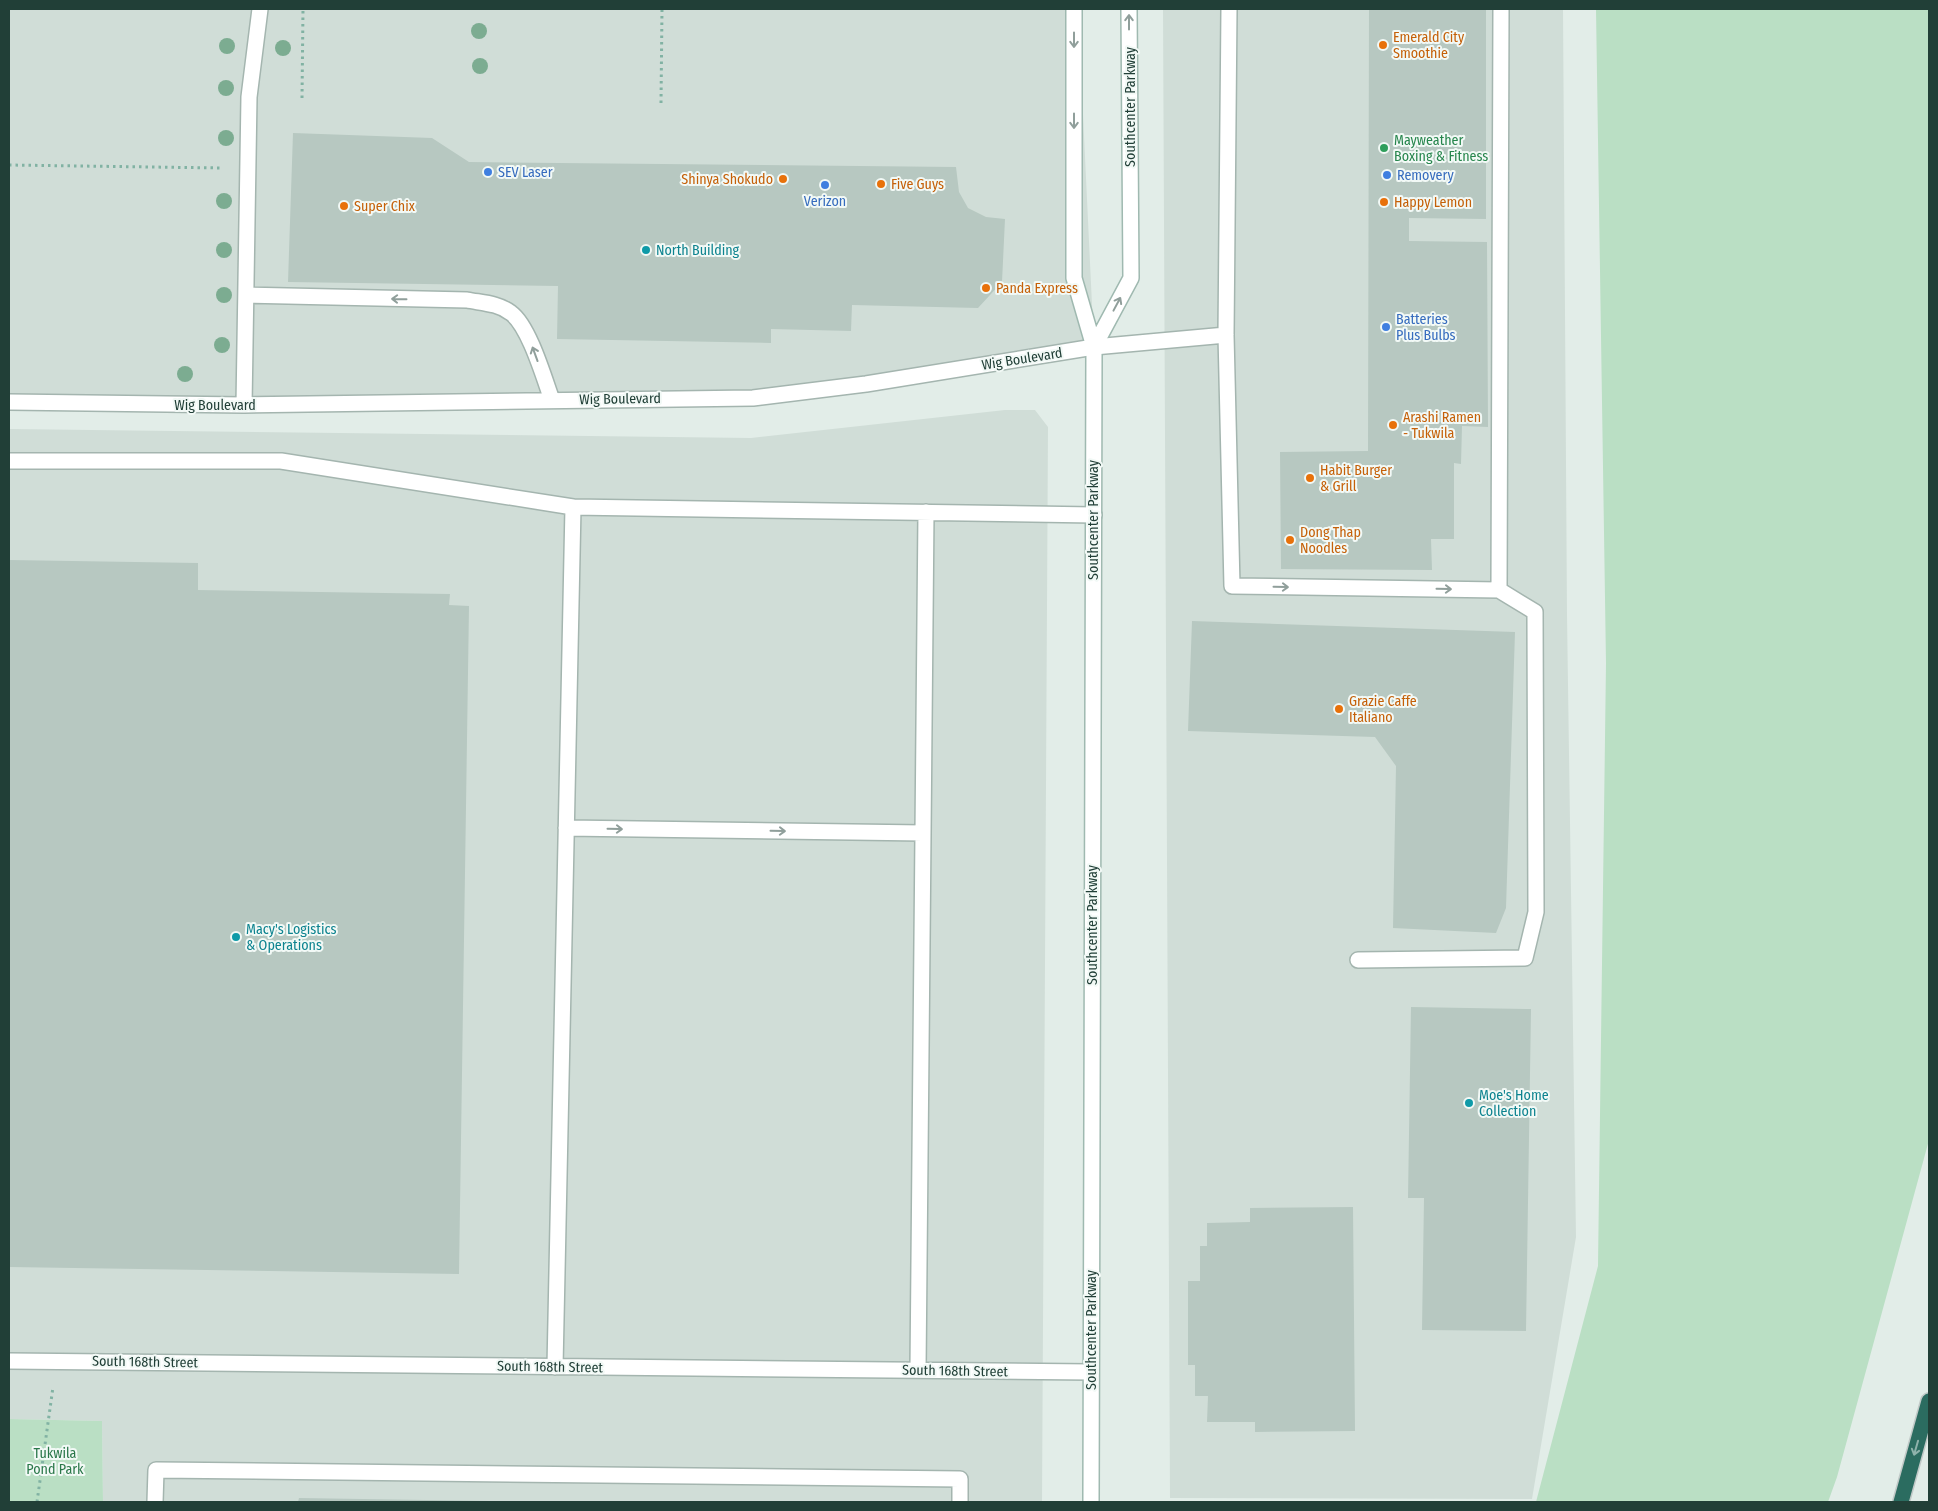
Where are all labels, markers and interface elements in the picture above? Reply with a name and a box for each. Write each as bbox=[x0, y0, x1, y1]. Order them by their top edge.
one-way arrow bbox=[1125, 14, 1134, 30]
place label: Emerald City Smoothie bbox=[1393, 29, 1465, 62]
one-way arrow bbox=[1069, 32, 1079, 48]
marker: Emerald City Smoothie bbox=[1377, 39, 1389, 51]
street label: Southcenter Parkway bbox=[1122, 46, 1139, 167]
one-way arrow bbox=[1069, 112, 1079, 128]
place label: Mayweather Boxing & Fitness bbox=[1394, 132, 1488, 165]
marker: Mayweather Boxing & Fitness bbox=[1378, 142, 1390, 154]
place label: SEV Laser bbox=[498, 164, 553, 181]
marker: SEV Laser bbox=[482, 166, 494, 178]
place label: Removery bbox=[1397, 167, 1454, 184]
marker: Removery bbox=[1381, 169, 1393, 181]
place label: Shinya Shokudo bbox=[681, 171, 773, 188]
marker: Shinya Shokudo bbox=[777, 173, 789, 185]
place label: Five Guys bbox=[891, 176, 944, 193]
marker: Five Guys bbox=[875, 178, 887, 190]
marker: Verizon bbox=[819, 179, 831, 191]
place label: Verizon bbox=[804, 193, 846, 210]
place label: Happy Lemon bbox=[1394, 194, 1472, 211]
marker: Happy Lemon bbox=[1378, 196, 1390, 208]
place label: Super Chix bbox=[354, 198, 416, 215]
marker: Super Chix bbox=[338, 200, 350, 212]
place label: North Building bbox=[656, 242, 740, 259]
marker: North Building bbox=[640, 244, 652, 256]
place label: Panda Express bbox=[996, 280, 1078, 297]
marker: Panda Express bbox=[980, 282, 992, 294]
one-way arrow bbox=[392, 294, 408, 303]
one-way arrow bbox=[1112, 296, 1122, 311]
place label: Batteries Plus Bulbs bbox=[1396, 311, 1456, 344]
marker: Batteries Plus Bulbs bbox=[1380, 321, 1392, 333]
street label: Wig Boulevard bbox=[980, 344, 1064, 374]
one-way arrow bbox=[530, 347, 539, 362]
street label: Wig Boulevard bbox=[579, 390, 661, 408]
street label: Wig Boulevard bbox=[174, 397, 256, 414]
place label: Arashi Ramen - Tukwila bbox=[1403, 409, 1481, 442]
marker: Arashi Ramen - Tukwila bbox=[1387, 419, 1399, 431]
street label: Southcenter Parkway bbox=[1085, 459, 1102, 580]
place label: Habit Burger & Grill bbox=[1320, 462, 1392, 495]
marker: Habit Burger & Grill bbox=[1304, 472, 1316, 484]
place label: Dong Thap Noodles bbox=[1300, 524, 1361, 557]
marker: Dong Thap Noodles bbox=[1284, 534, 1296, 546]
one-way arrow bbox=[1272, 582, 1289, 592]
one-way arrow bbox=[1435, 584, 1451, 594]
place label: Grazie Caffe Italiano bbox=[1349, 693, 1417, 726]
marker: Grazie Caffe Italiano bbox=[1333, 703, 1345, 715]
one-way arrow bbox=[606, 824, 623, 834]
one-way arrow bbox=[769, 826, 785, 836]
street label: Southcenter Parkway bbox=[1084, 864, 1101, 985]
place label: Macy's Logistics & Operations bbox=[246, 921, 336, 954]
marker: Macy's Logistics & Operations bbox=[230, 931, 242, 943]
place label: Moe's Home Collection bbox=[1479, 1087, 1549, 1120]
marker: Moe's Home Collection bbox=[1463, 1097, 1475, 1109]
street label: Southcenter Parkway bbox=[1083, 1269, 1100, 1390]
street label: South 168th Street bbox=[92, 1353, 199, 1371]
street label: South 168th Street bbox=[497, 1358, 604, 1376]
street label: South 168th Street bbox=[902, 1362, 1009, 1380]
one-way arrow bbox=[1911, 1440, 1920, 1456]
park label: Tukwila Pond Park bbox=[26, 1445, 84, 1478]

